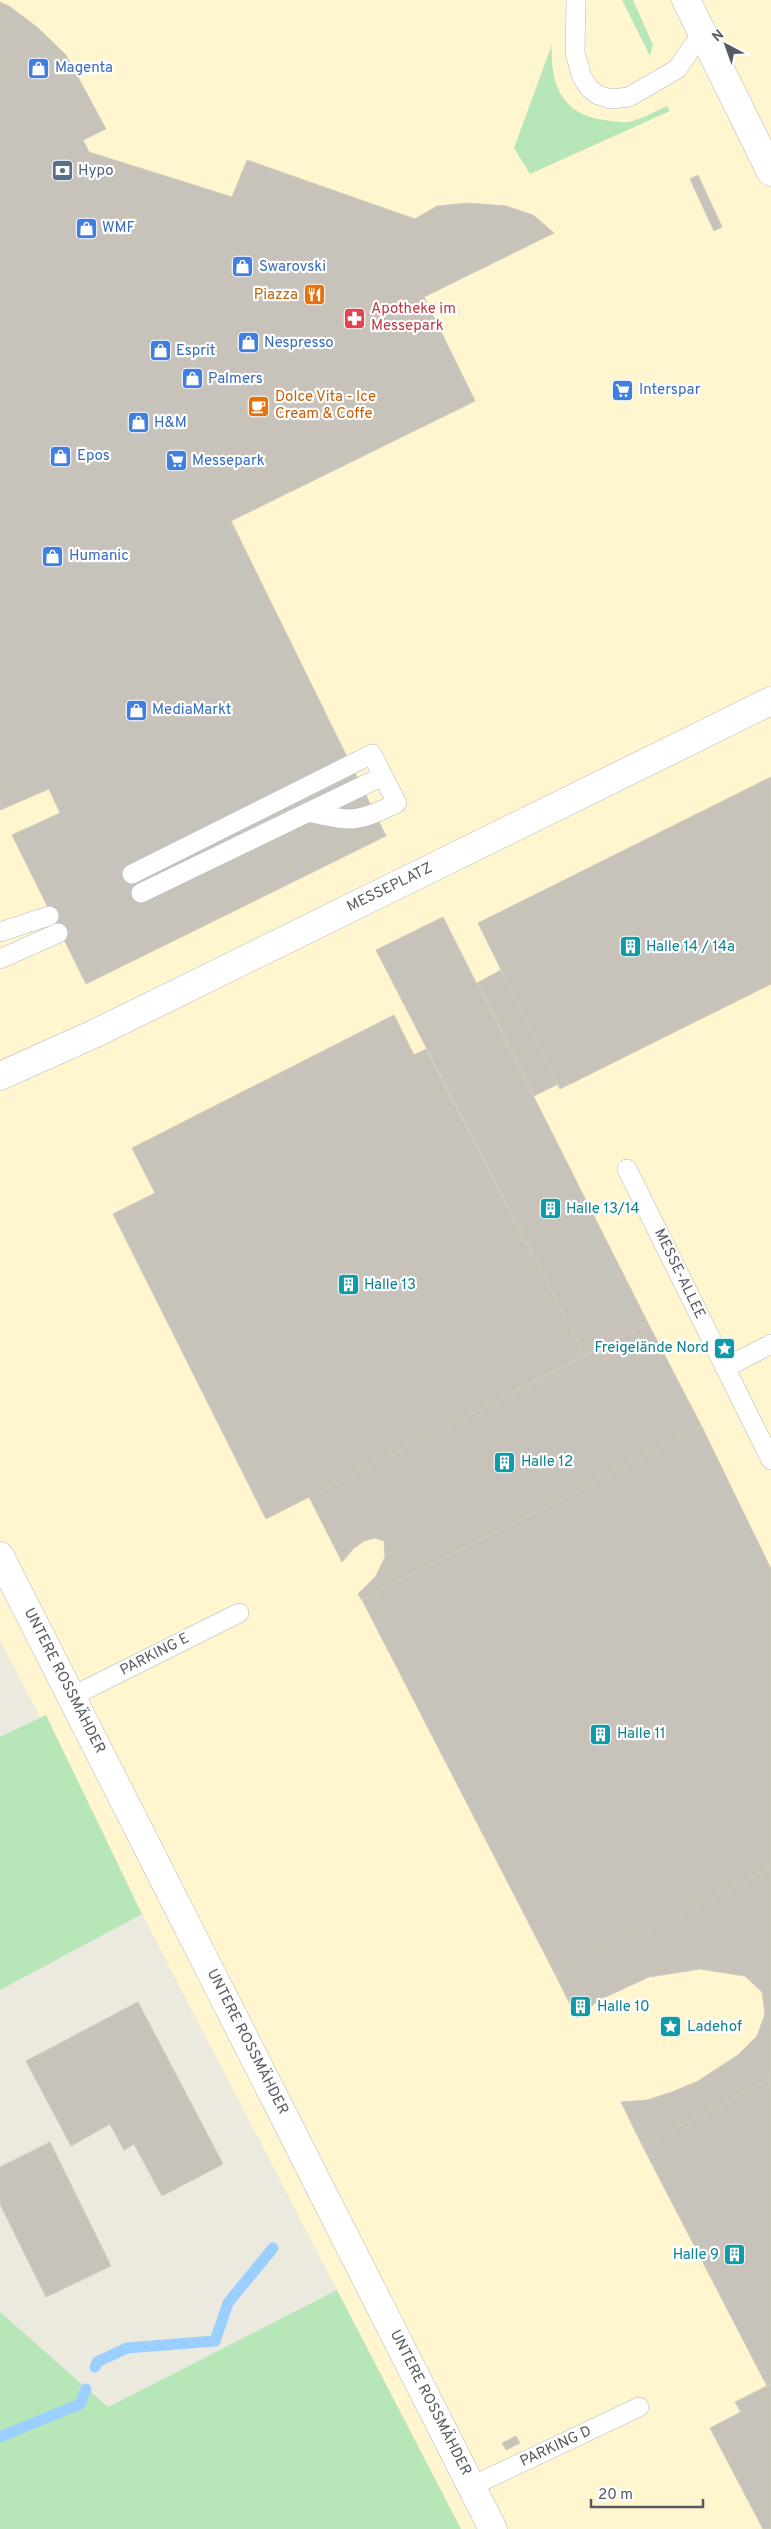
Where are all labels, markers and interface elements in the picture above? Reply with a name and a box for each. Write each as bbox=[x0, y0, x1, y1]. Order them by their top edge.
north arrow bbox=[701, 20, 751, 70]
text: N bbox=[709, 27, 728, 46]
shop icon: Magenta bbox=[27, 56, 51, 80]
place label: Magenta bbox=[55, 59, 113, 78]
bank icon: Hypo bbox=[50, 159, 74, 183]
place label: Hypo bbox=[78, 162, 114, 181]
shop icon: WMF bbox=[74, 216, 98, 240]
place label: WMF bbox=[102, 219, 135, 238]
shop icon: Swarovski bbox=[231, 255, 255, 279]
place label: Swarovski bbox=[259, 258, 326, 277]
restaurant icon: Piazza bbox=[302, 283, 326, 307]
place label: Piazza bbox=[254, 286, 298, 305]
place label: Apotheke im Messepark bbox=[371, 300, 456, 336]
pharmacy icon: Apotheke im Messepark bbox=[343, 306, 367, 330]
shop icon: Nespresso bbox=[236, 331, 260, 355]
place label: Nespresso bbox=[264, 334, 334, 353]
shop icon: Esprit bbox=[148, 339, 172, 363]
place label: Esprit bbox=[176, 342, 215, 361]
shop icon: Palmers bbox=[180, 367, 204, 391]
place label: Palmers bbox=[208, 370, 263, 389]
supermarket icon: Interspar bbox=[611, 378, 635, 402]
place label: Interspar bbox=[639, 381, 701, 400]
place label: Dolce Vita - Ice Cream & Coffe bbox=[275, 388, 376, 424]
cafe icon: Dolce Vita - Ice Cream & Coffe bbox=[247, 394, 271, 418]
shop icon: H&M bbox=[126, 411, 150, 435]
place label: H&M bbox=[154, 414, 187, 433]
shop icon: Epos bbox=[49, 444, 73, 468]
place label: Epos bbox=[77, 447, 110, 466]
supermarket icon: Messepark bbox=[164, 449, 188, 473]
place label: Messepark bbox=[192, 452, 265, 471]
shop icon: Humanic bbox=[41, 544, 65, 568]
place label: Humanic bbox=[69, 547, 129, 566]
shop icon: MediaMarkt bbox=[124, 698, 148, 722]
place label: MediaMarkt bbox=[152, 701, 232, 720]
street label: MESSEPLATZ bbox=[344, 859, 436, 917]
building icon: Halle 14 / 14a bbox=[618, 935, 642, 959]
place label: Halle 14 / 14a bbox=[646, 938, 735, 957]
building icon: Halle 13/14 bbox=[538, 1197, 562, 1221]
place label: Halle 13/14 bbox=[566, 1200, 640, 1219]
street label: MESSE-ALLEE bbox=[649, 1226, 709, 1322]
building icon: Halle 13 bbox=[336, 1273, 360, 1297]
place label: Halle 13 bbox=[364, 1276, 416, 1295]
place icon: Freigelände Nord bbox=[713, 1336, 737, 1360]
place label: Freigelände Nord bbox=[595, 1339, 709, 1358]
building icon: Halle 12 bbox=[493, 1450, 517, 1474]
place label: Halle 12 bbox=[521, 1453, 573, 1472]
street label: UNTERE ROSSMÄHDER bbox=[19, 1605, 110, 1757]
street label: PARKING E bbox=[117, 1629, 193, 1681]
building icon: Halle 11 bbox=[589, 1722, 613, 1746]
place label: Halle 11 bbox=[617, 1725, 666, 1744]
street label: UNTERE ROSSMÄHDER bbox=[202, 1966, 293, 2118]
building icon: Halle 10 bbox=[569, 1995, 593, 2019]
place label: Halle 10 bbox=[597, 1998, 650, 2017]
place icon: Ladehof bbox=[659, 2015, 683, 2039]
place label: Ladehof bbox=[687, 2018, 742, 2037]
building icon: Halle 9 bbox=[723, 2243, 747, 2267]
place label: Halle 9 bbox=[673, 2246, 719, 2265]
street label: UNTERE ROSSMÄHDER bbox=[385, 2327, 476, 2479]
street label: PARKING D bbox=[517, 2422, 595, 2472]
scale bar bbox=[591, 2476, 704, 2508]
text: 20 m bbox=[598, 2486, 633, 2505]

